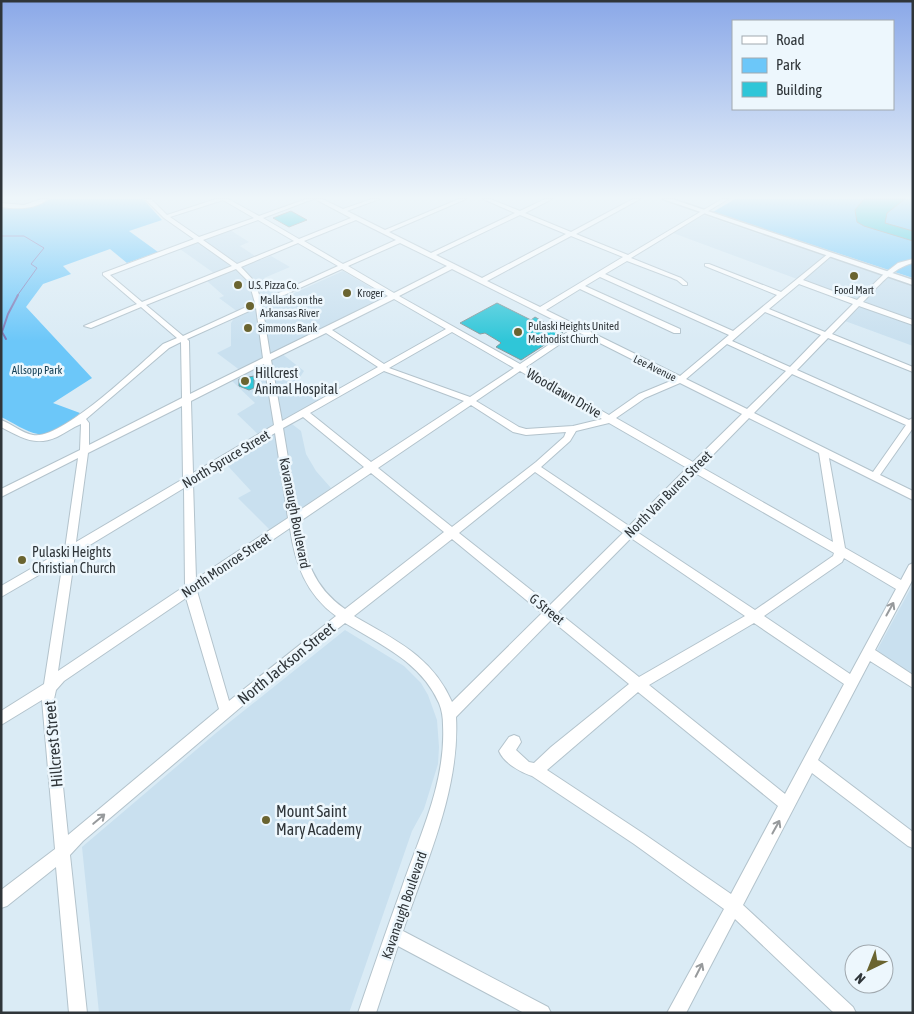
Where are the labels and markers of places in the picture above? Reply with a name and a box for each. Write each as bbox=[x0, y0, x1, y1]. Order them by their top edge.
marker: Food Mart bbox=[848, 270, 860, 282]
marker: U.S. Pizza Co. bbox=[232, 279, 244, 291]
place label: U.S. Pizza Co. bbox=[248, 279, 299, 291]
place label: Food Mart bbox=[834, 284, 874, 296]
marker: Kroger bbox=[341, 287, 353, 299]
place label: Kroger bbox=[357, 287, 384, 299]
place label: Mallards on the Arkansas River bbox=[260, 294, 323, 319]
marker: Mallards on the Arkansas River bbox=[244, 300, 256, 312]
place label: Pulaski Heights United Methodist Church bbox=[528, 320, 619, 345]
marker: Simmons Bank bbox=[242, 322, 254, 334]
place label: Simmons Bank bbox=[258, 322, 318, 334]
marker: Pulaski Heights United Methodist Church bbox=[512, 326, 524, 338]
place label: Hillcrest Animal Hospital bbox=[255, 365, 338, 397]
marker: Hillcrest Animal Hospital bbox=[239, 375, 251, 387]
place label: Pulaski Heights Christian Church bbox=[32, 544, 116, 576]
marker: Pulaski Heights Christian Church bbox=[16, 554, 28, 566]
place label: Mount Saint Mary Academy bbox=[276, 802, 362, 839]
marker: Mount Saint Mary Academy bbox=[260, 814, 272, 826]

